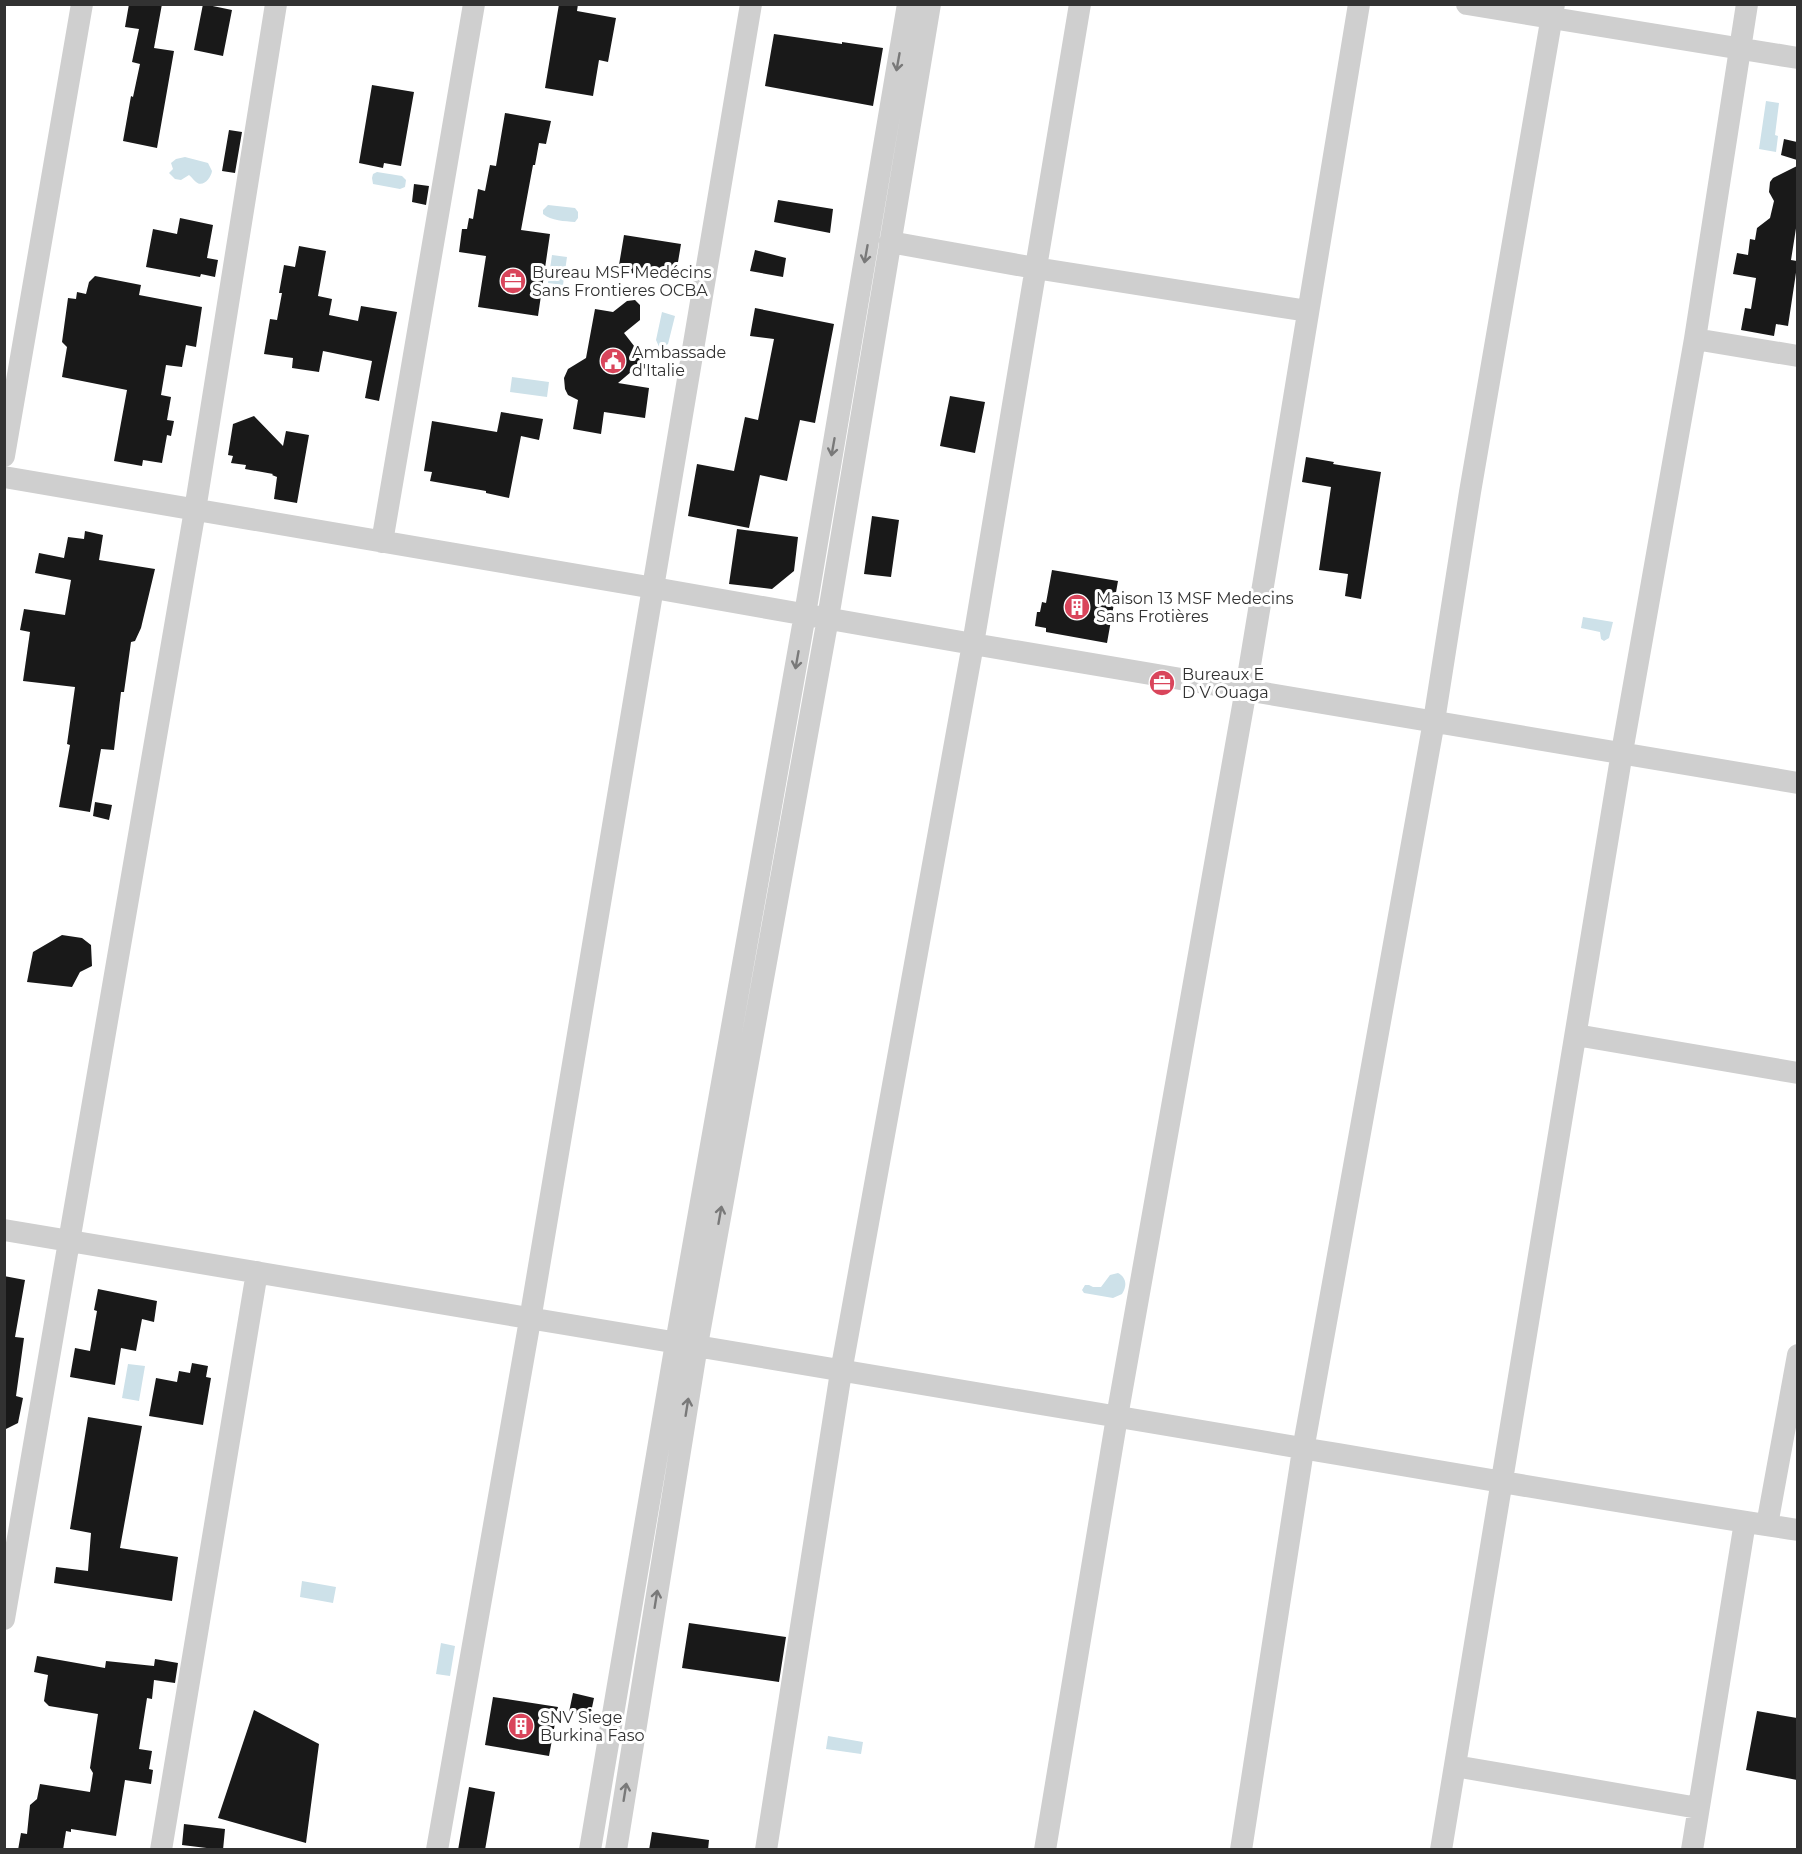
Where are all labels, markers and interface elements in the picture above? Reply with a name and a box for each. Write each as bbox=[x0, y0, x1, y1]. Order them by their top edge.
one-way arrow bbox=[892, 52, 903, 72]
one-way arrow bbox=[860, 244, 871, 264]
place label: Bureau MSF Medécins Sans Frontieres OCBA bbox=[532, 263, 712, 300]
office icon: Bureau MSF Medécins Sans Frontieres OCBA bbox=[498, 266, 528, 296]
place label: Ambassade d'Italie bbox=[632, 343, 726, 380]
public building icon: Ambassade d'Italie bbox=[598, 346, 628, 376]
one-way arrow bbox=[828, 436, 839, 456]
place label: Maison 13 MSF Medecins Sans Frotières bbox=[1096, 589, 1294, 626]
building icon: Maison 13 MSF Medecins Sans Frotières bbox=[1062, 592, 1092, 622]
one-way arrow bbox=[791, 649, 802, 669]
place label: Bureaux E D V Ouaga bbox=[1182, 665, 1269, 702]
office icon: Bureaux E D V Ouaga bbox=[1147, 668, 1177, 698]
one-way arrow bbox=[715, 1205, 726, 1225]
one-way arrow bbox=[682, 1397, 693, 1417]
one-way arrow bbox=[651, 1590, 662, 1610]
place label: SNV Siege Burkina Faso bbox=[540, 1708, 645, 1745]
building icon: SNV Siege Burkina Faso bbox=[506, 1711, 536, 1741]
one-way arrow bbox=[620, 1782, 631, 1802]

